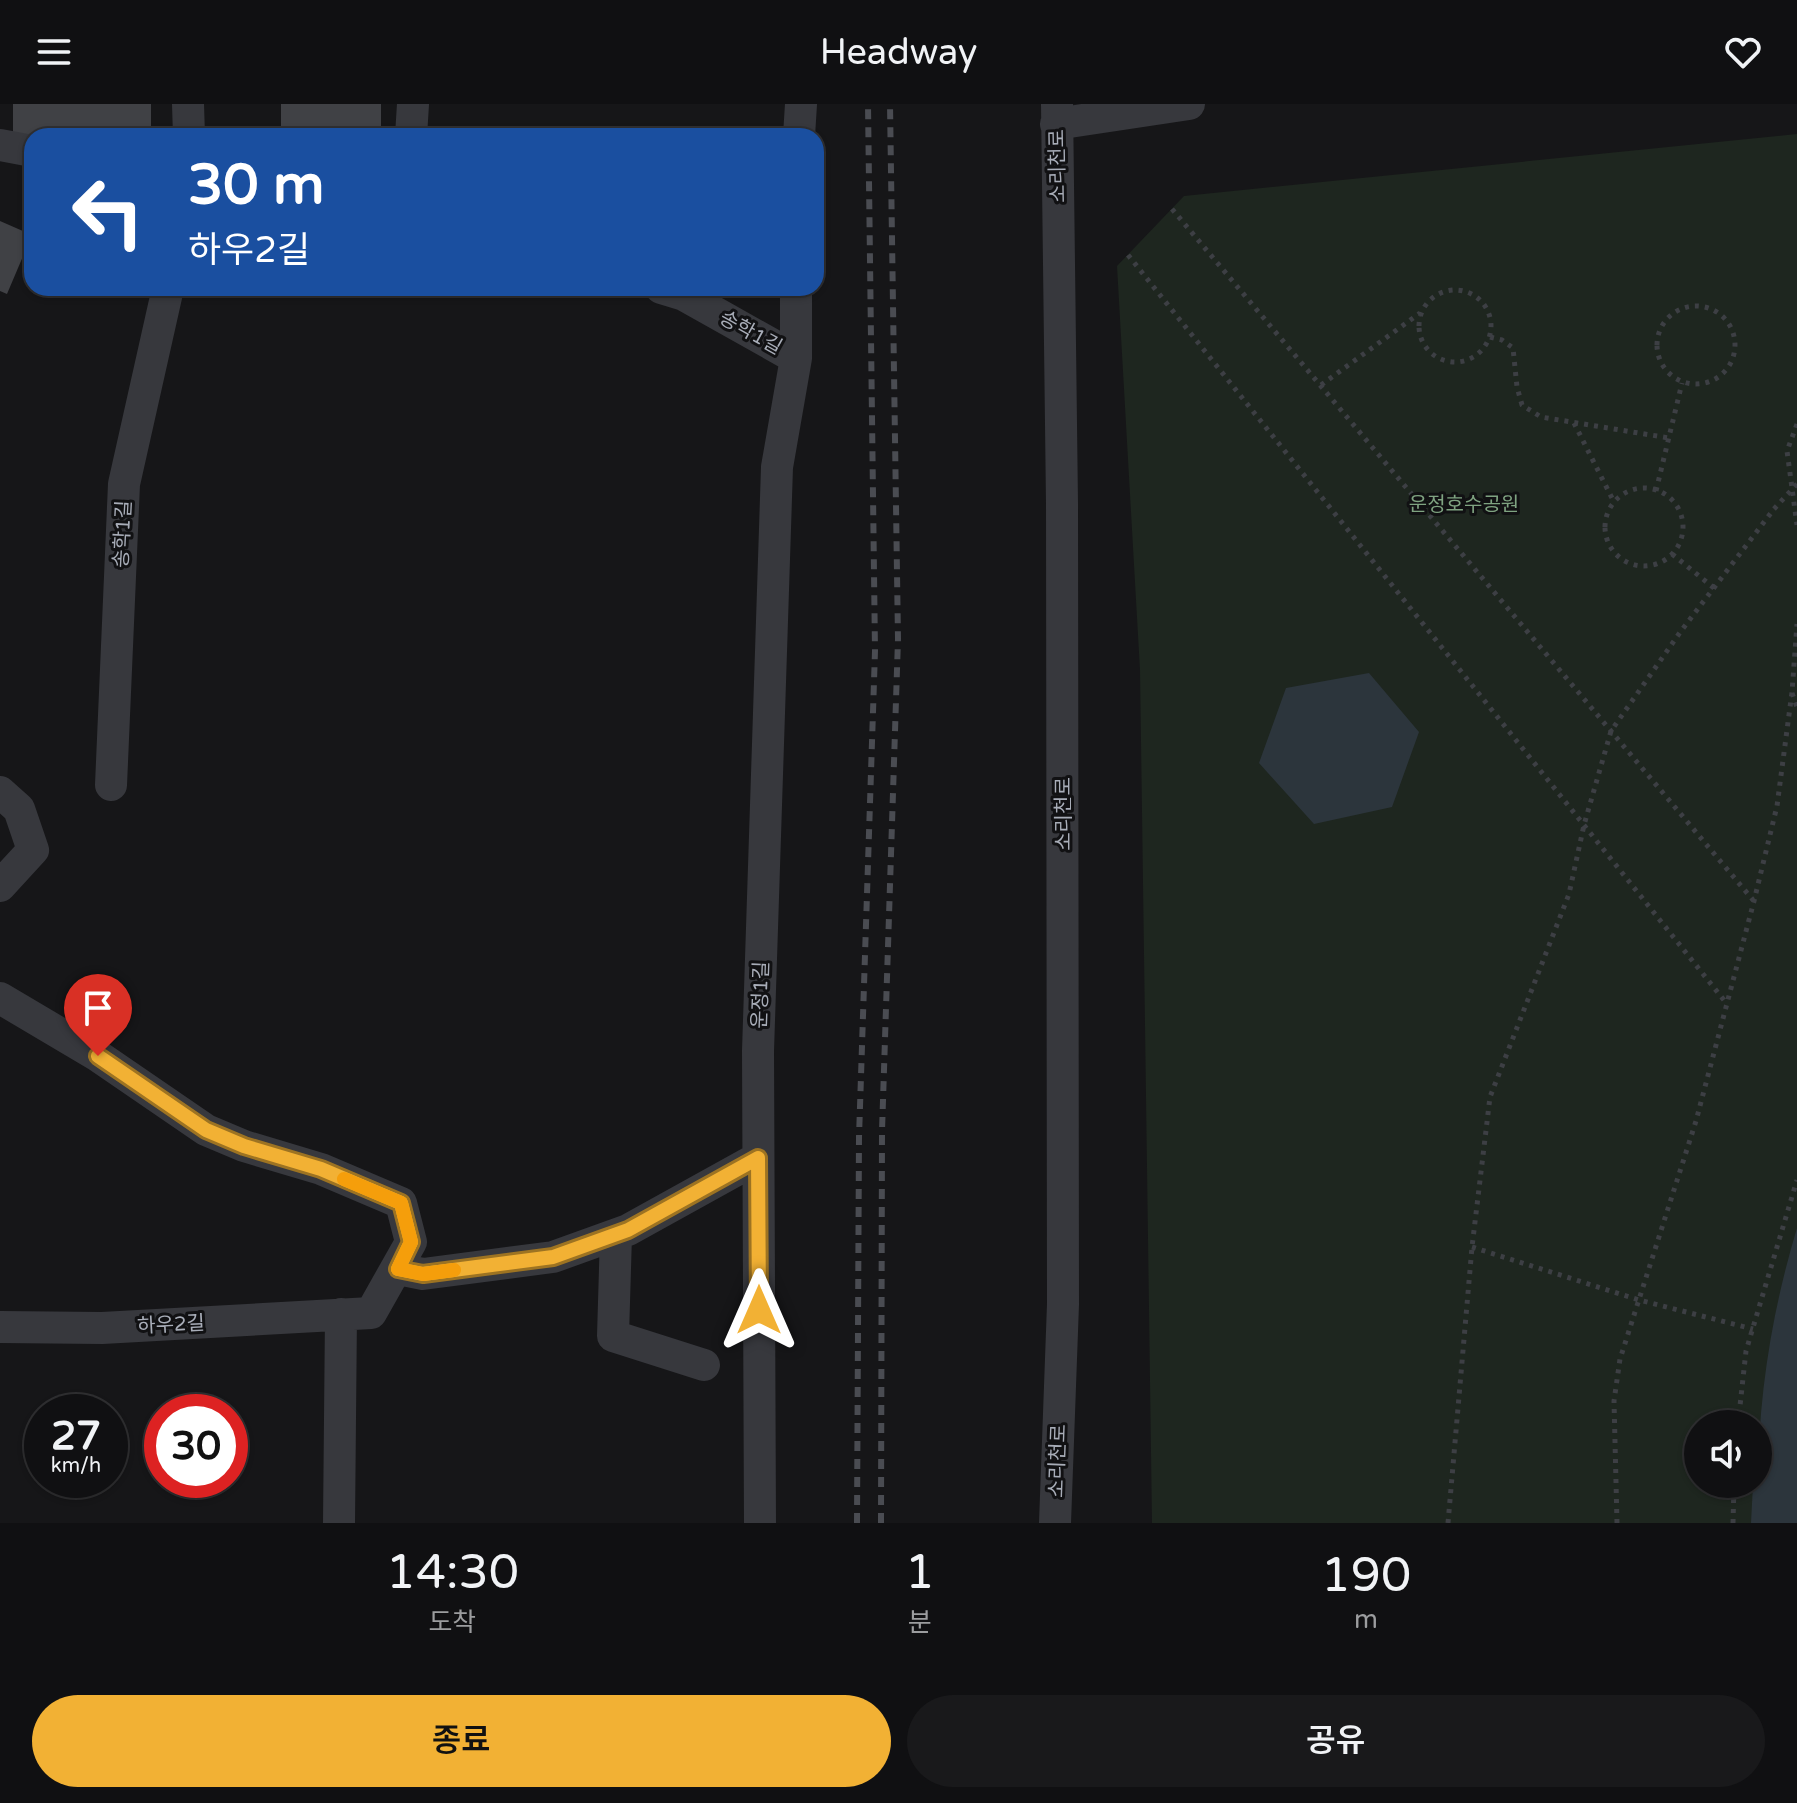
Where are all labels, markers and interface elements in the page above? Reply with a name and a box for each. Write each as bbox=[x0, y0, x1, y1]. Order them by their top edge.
icon: menu bbox=[32, 30, 76, 74]
icon: heart bbox=[1721, 30, 1765, 74]
text: Headway bbox=[820, 31, 977, 74]
street label: 소리천로 bbox=[1045, 129, 1071, 203]
text: 30 m bbox=[188, 152, 324, 219]
icon: left bbox=[56, 160, 160, 264]
text: 하우2길 bbox=[188, 229, 310, 272]
street label: 송학1길 bbox=[715, 306, 786, 360]
park label: 운정호수공원 bbox=[1409, 493, 1519, 517]
street label: 송학1길 bbox=[109, 500, 137, 569]
street label: 소리천로 bbox=[1052, 777, 1076, 851]
street label: 운정1길 bbox=[748, 961, 774, 1029]
pin bbox=[64, 974, 132, 1056]
icon: arrive bbox=[76, 986, 120, 1030]
position arrow bbox=[717, 1268, 801, 1352]
street label: 하우2길 bbox=[137, 1311, 206, 1339]
speed limit sign: 30 bbox=[144, 1394, 248, 1498]
map controls bbox=[1684, 1410, 1772, 1498]
button: sound bbox=[1684, 1410, 1772, 1498]
text: 27 bbox=[51, 1412, 101, 1460]
street label: 소리천로 bbox=[1045, 1424, 1071, 1498]
text: km/h bbox=[51, 1454, 101, 1478]
text: 14:30 bbox=[386, 1544, 519, 1602]
text: 1 bbox=[905, 1544, 935, 1602]
text: 190 bbox=[1321, 1547, 1411, 1605]
text: m bbox=[1354, 1604, 1378, 1635]
text: 도착 bbox=[428, 1607, 476, 1638]
text: 분 bbox=[908, 1607, 932, 1638]
button: 종료 bbox=[32, 1695, 891, 1787]
button: 공유 bbox=[907, 1695, 1765, 1787]

